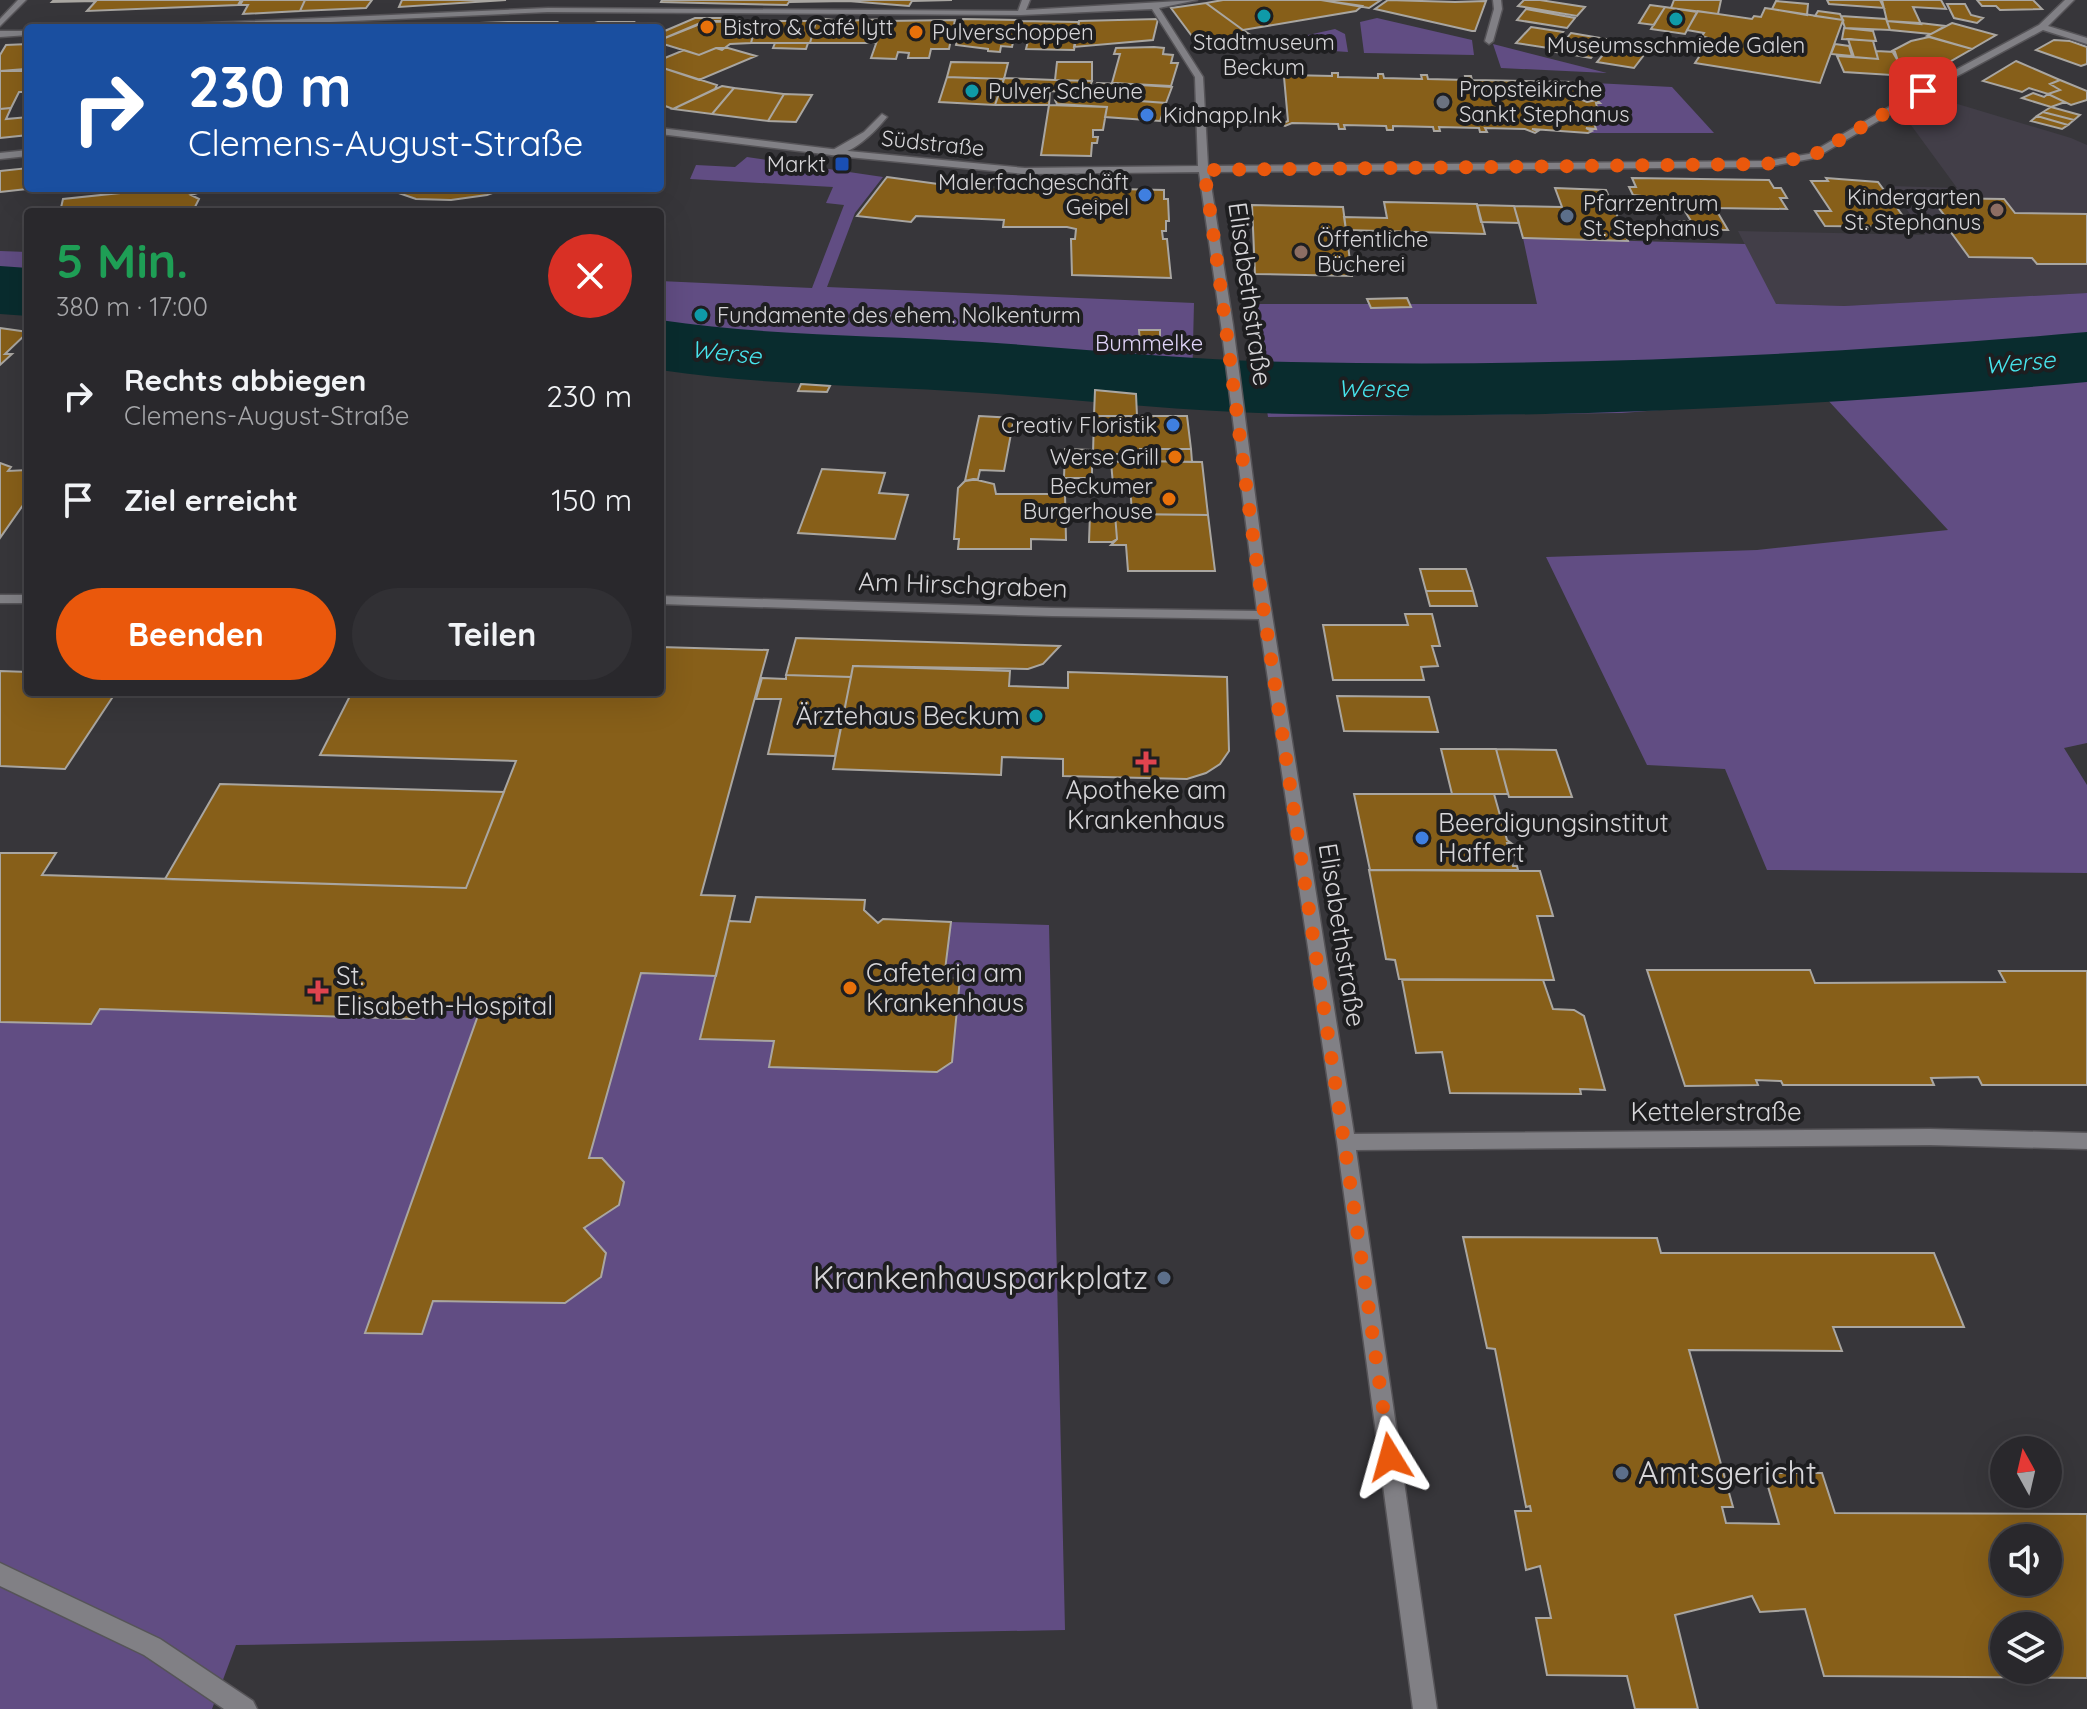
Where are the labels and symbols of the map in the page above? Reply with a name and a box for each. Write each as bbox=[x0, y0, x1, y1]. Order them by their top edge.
marker: Stadtmuseum Beckum bbox=[1255, 7, 1273, 25]
marker: Museumsschmiede Galen bbox=[1667, 10, 1685, 28]
place label: Bistro & Café lytt bbox=[723, 13, 893, 41]
marker: Bistro & Café lytt bbox=[698, 18, 716, 36]
place label: Pulverschoppen bbox=[932, 18, 1094, 46]
marker: Pulverschoppen bbox=[907, 23, 925, 41]
place label: Stadtmuseum Beckum bbox=[1193, 28, 1335, 81]
place label: Museumsschmiede Galen bbox=[1547, 31, 1805, 59]
pin bbox=[1889, 57, 1957, 125]
place label: Propsteikirche Sankt Stephanus bbox=[1459, 75, 1630, 128]
place label: Pulver Scheune bbox=[988, 77, 1143, 105]
marker: Pulver Scheune bbox=[963, 82, 981, 100]
marker: Propsteikirche Sankt Stephanus bbox=[1434, 93, 1452, 111]
place label: Kidnapp.Ink bbox=[1163, 101, 1283, 129]
marker: Kidnapp.Ink bbox=[1138, 106, 1156, 124]
street label: Südstraße bbox=[880, 124, 986, 162]
place label: Markt bbox=[767, 150, 826, 178]
marker: Markt bbox=[833, 155, 851, 173]
place label: Malerfachgeschäft Geipel bbox=[938, 168, 1129, 221]
place label: Kindergarten St. Stephanus bbox=[1844, 183, 1981, 236]
marker: Malerfachgeschäft Geipel bbox=[1136, 186, 1154, 204]
place label: Pfarrzentrum St. Stephanus bbox=[1583, 189, 1720, 242]
street label: Elisabethstraße bbox=[1221, 200, 1280, 388]
marker: Kindergarten St. Stephanus bbox=[1988, 201, 2006, 219]
marker: Pfarrzentrum St. Stephanus bbox=[1558, 207, 1576, 225]
place label: Öffentliche Bücherei bbox=[1317, 225, 1428, 278]
marker: Öffentliche Bücherei bbox=[1292, 243, 1310, 261]
place label: Fundamente des ehem. Nolkenturm bbox=[717, 301, 1081, 329]
marker: Fundamente des ehem. Nolkenturm bbox=[692, 306, 710, 324]
park label: Bummelke bbox=[1095, 329, 1203, 357]
water label: Werse bbox=[690, 333, 764, 371]
water label: Werse bbox=[1984, 344, 2058, 380]
water label: Werse bbox=[1338, 373, 1410, 403]
place label: Creativ Floristik bbox=[1001, 411, 1157, 439]
marker: Creativ Floristik bbox=[1164, 416, 1182, 434]
place label: Werse Grill bbox=[1050, 443, 1159, 471]
marker: Werse Grill bbox=[1166, 448, 1184, 466]
place label: Beckumer Burgerhouse bbox=[1023, 472, 1154, 525]
marker: Beckumer Burgerhouse bbox=[1160, 490, 1178, 508]
street label: Am Hirschgraben bbox=[858, 564, 1068, 605]
place label: Ärztehaus Beckum bbox=[796, 699, 1020, 732]
marker: Ärztehaus Beckum bbox=[1027, 707, 1045, 725]
marker: Apotheke am Krankenhaus bbox=[1137, 753, 1155, 771]
place label: Apotheke am Krankenhaus bbox=[1065, 773, 1227, 836]
place label: Beerdigungsinstitut Haffert bbox=[1438, 806, 1669, 869]
marker: Beerdigungsinstitut Haffert bbox=[1413, 829, 1431, 847]
street label: Elisabethstraße bbox=[1312, 841, 1373, 1029]
place label: Cafeteria am Krankenhaus bbox=[866, 956, 1024, 1019]
place label: St. Elisabeth-Hospital bbox=[336, 959, 553, 1022]
marker: Cafeteria am Krankenhaus bbox=[841, 979, 859, 997]
marker: St. Elisabeth-Hospital bbox=[307, 980, 329, 1002]
street label: Kettelerstraße bbox=[1630, 1095, 1802, 1128]
place label: Krankenhausparkplatz bbox=[813, 1257, 1148, 1297]
marker: Krankenhausparkplatz bbox=[1155, 1269, 1173, 1287]
position arrow bbox=[1348, 1415, 1432, 1499]
north arrow bbox=[1990, 1436, 2062, 1508]
place label: Amtsgericht bbox=[1638, 1452, 1817, 1492]
marker: Amtsgericht bbox=[1613, 1464, 1631, 1482]

